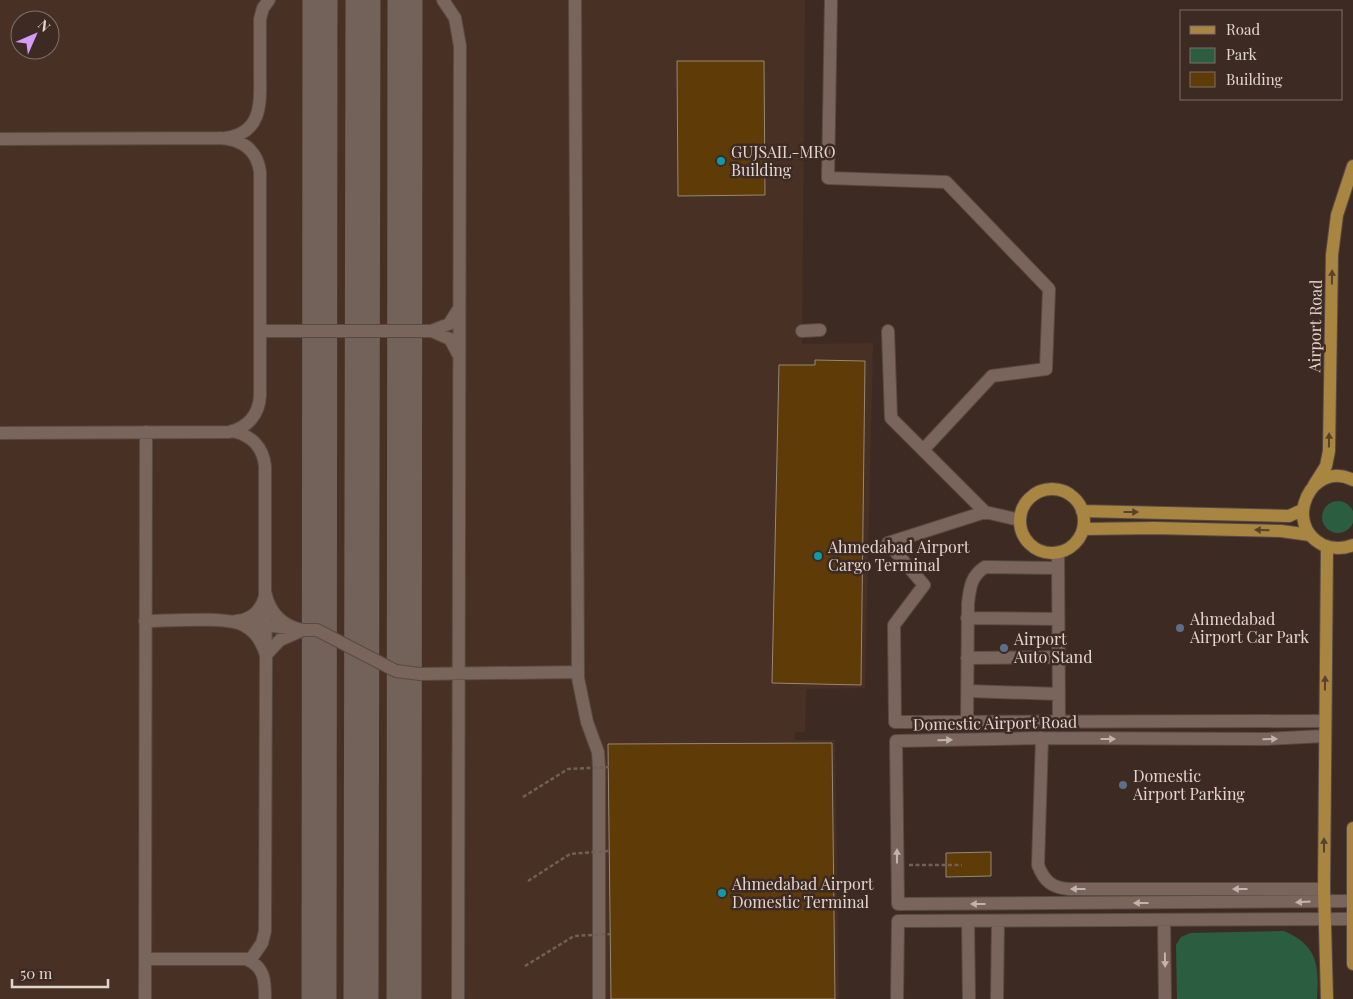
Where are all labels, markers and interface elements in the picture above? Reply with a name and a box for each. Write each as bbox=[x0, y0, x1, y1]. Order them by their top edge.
north arrow bbox=[10, 10, 60, 60]
legend bbox=[1180, 10, 1343, 100]
text: N bbox=[34, 15, 55, 36]
text: Road bbox=[1226, 19, 1260, 39]
text: Park bbox=[1226, 44, 1258, 64]
text: Building bbox=[1226, 69, 1283, 89]
place label: GUJSAIL-MRO Building bbox=[731, 141, 836, 180]
marker: GUJSAIL-MRO Building bbox=[715, 155, 727, 167]
one-way arrow bbox=[1328, 269, 1336, 285]
street label: Airport Road bbox=[1303, 279, 1326, 374]
one-way arrow bbox=[1325, 432, 1333, 448]
one-way arrow bbox=[1123, 508, 1139, 516]
one-way arrow bbox=[1253, 526, 1269, 534]
place label: Ahmedabad Airport Cargo Terminal bbox=[827, 536, 970, 575]
marker: Ahmedabad Airport Cargo Terminal bbox=[812, 550, 824, 562]
place label: Ahmedabad Airport Car Park bbox=[1189, 608, 1309, 647]
marker: Ahmedabad Airport Car Park bbox=[1174, 622, 1186, 634]
place label: Airport Auto Stand bbox=[1013, 628, 1092, 667]
marker: Airport Auto Stand bbox=[998, 642, 1010, 654]
one-way arrow bbox=[1321, 675, 1329, 691]
street label: Domestic Airport Road bbox=[913, 711, 1077, 734]
one-way arrow bbox=[1100, 735, 1116, 743]
one-way arrow bbox=[1262, 735, 1278, 743]
one-way arrow bbox=[937, 736, 953, 744]
place label: Domestic Airport Parking bbox=[1132, 765, 1245, 804]
marker: Domestic Airport Parking bbox=[1117, 779, 1129, 791]
one-way arrow bbox=[1320, 837, 1328, 853]
one-way arrow bbox=[893, 847, 901, 863]
place label: Ahmedabad Airport Domestic Terminal bbox=[731, 873, 874, 912]
one-way arrow bbox=[1069, 885, 1085, 893]
one-way arrow bbox=[1232, 885, 1248, 893]
marker: Ahmedabad Airport Domestic Terminal bbox=[716, 887, 728, 899]
one-way arrow bbox=[1295, 898, 1311, 906]
one-way arrow bbox=[1132, 899, 1148, 907]
one-way arrow bbox=[970, 900, 986, 908]
one-way arrow bbox=[1161, 952, 1169, 968]
scale bar bbox=[12, 956, 109, 988]
text: 50 m bbox=[20, 963, 53, 983]

